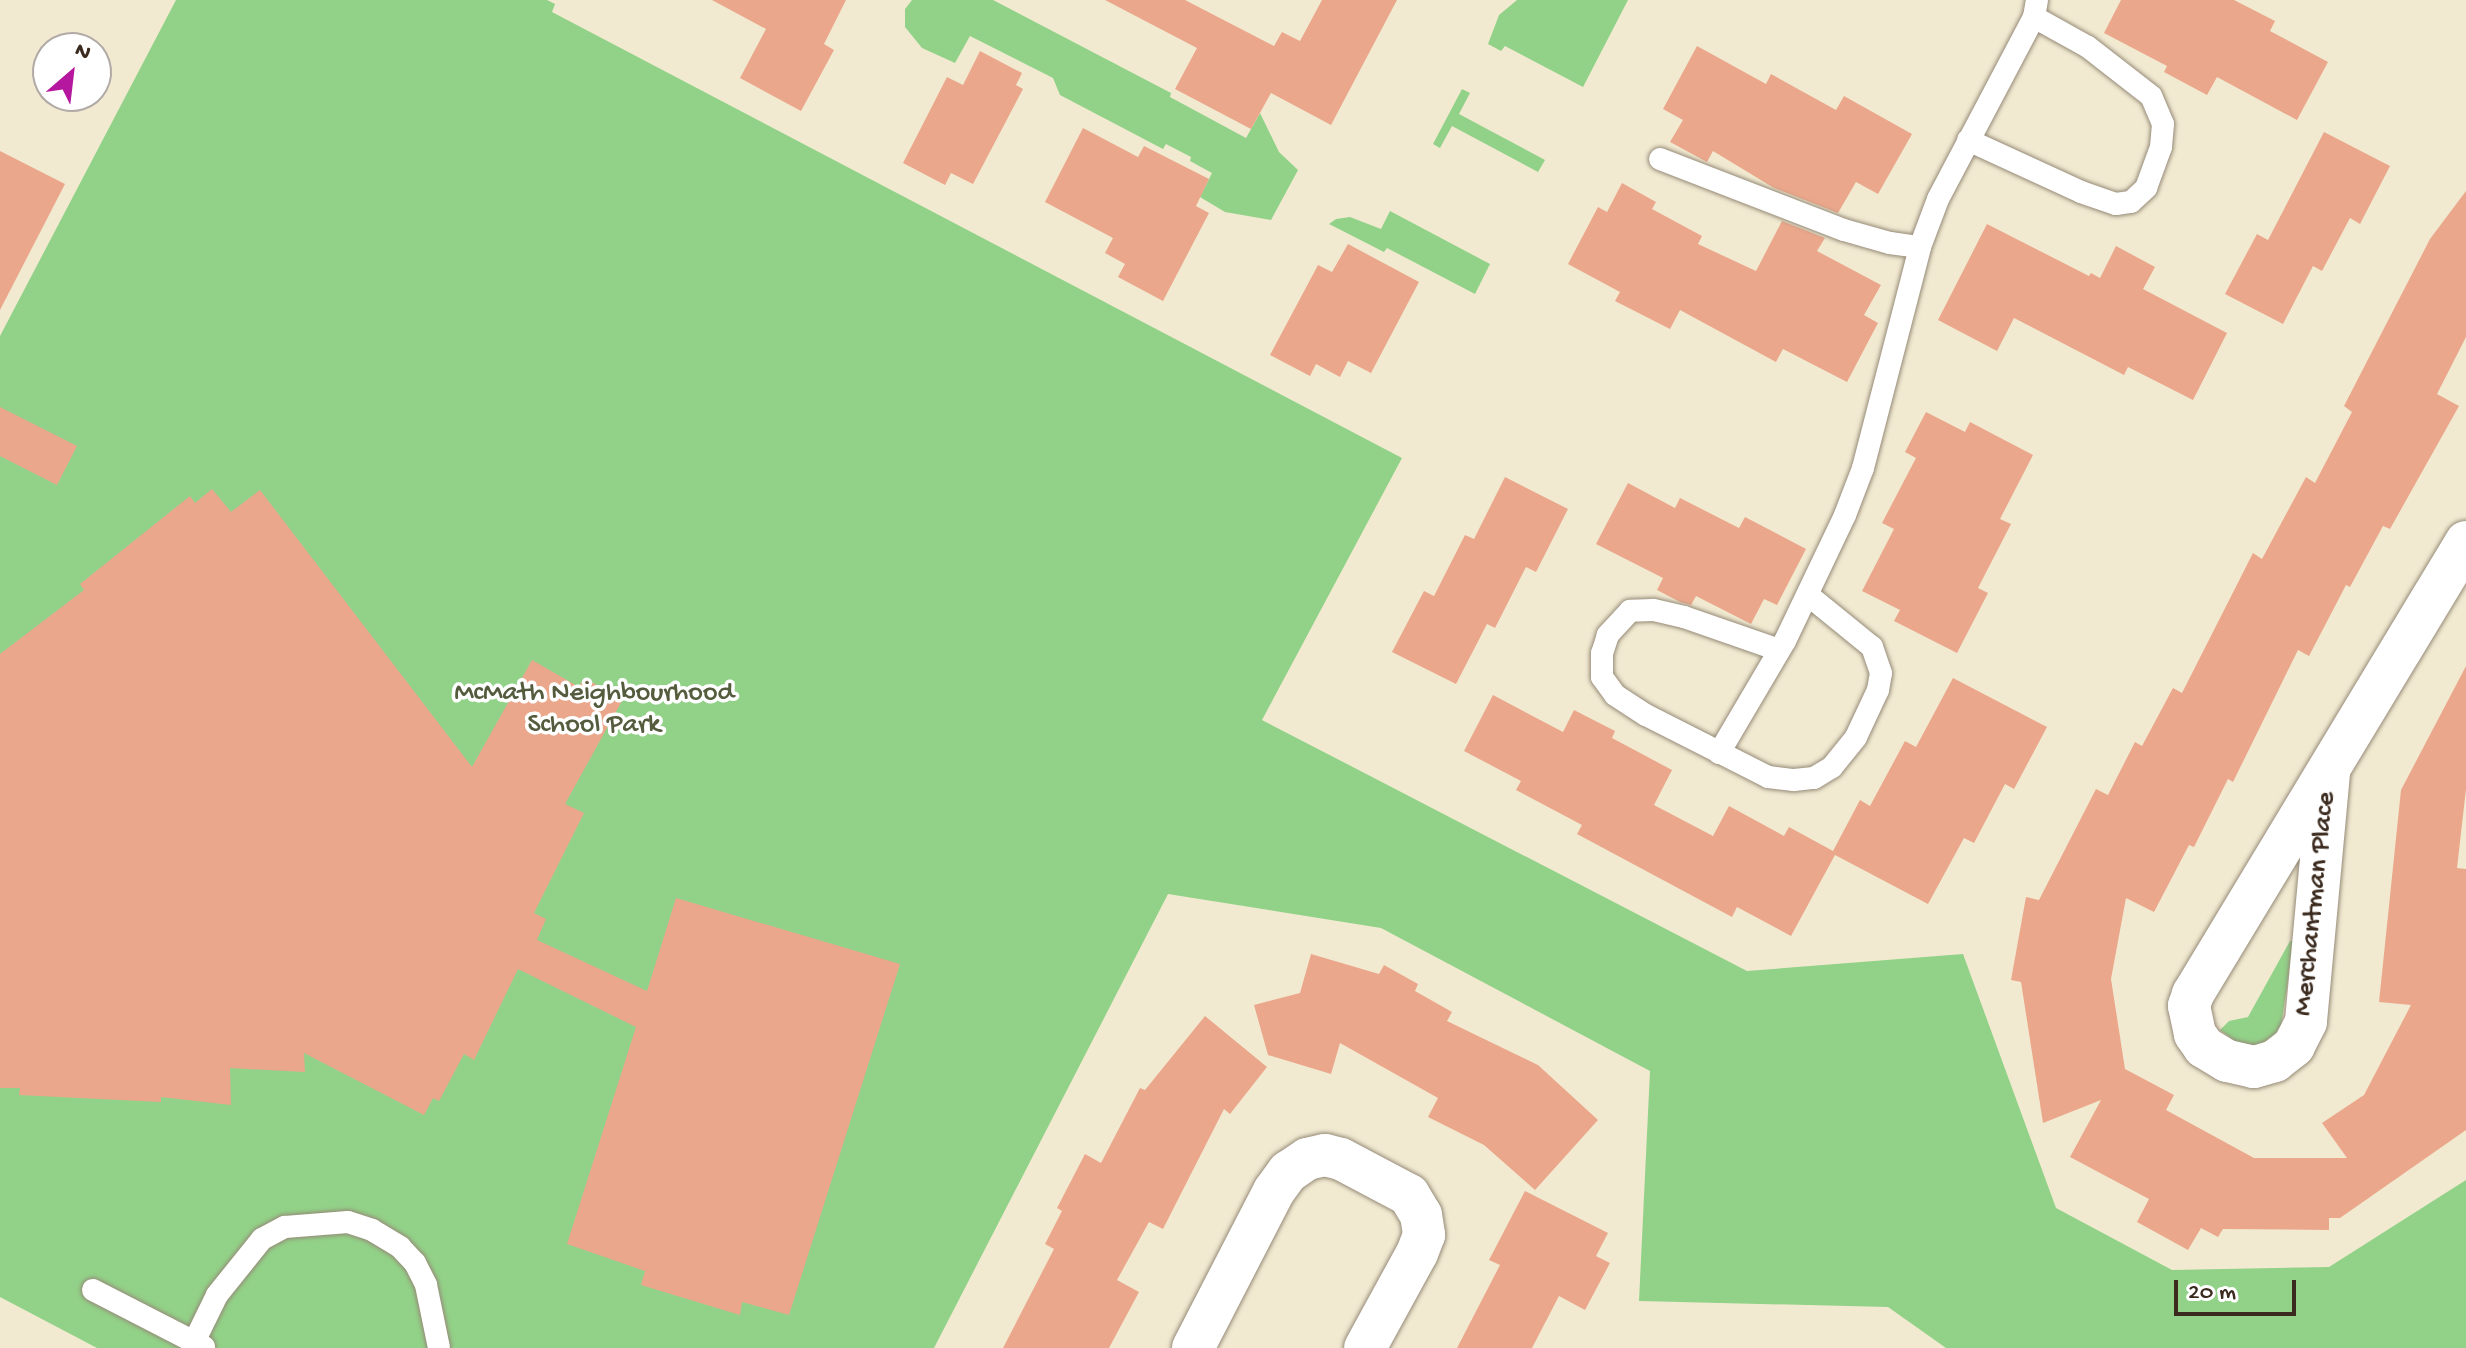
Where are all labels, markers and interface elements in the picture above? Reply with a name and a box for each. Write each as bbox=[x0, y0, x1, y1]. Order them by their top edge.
north arrow bbox=[32, 32, 112, 112]
text: N bbox=[70, 38, 95, 67]
park label: McMath Neighbourhood School Park bbox=[454, 677, 734, 743]
street label: Merchantman Place bbox=[2288, 790, 2344, 1018]
scale bar bbox=[2178, 1264, 2300, 1314]
text: 20 m bbox=[2188, 1279, 2236, 1308]

